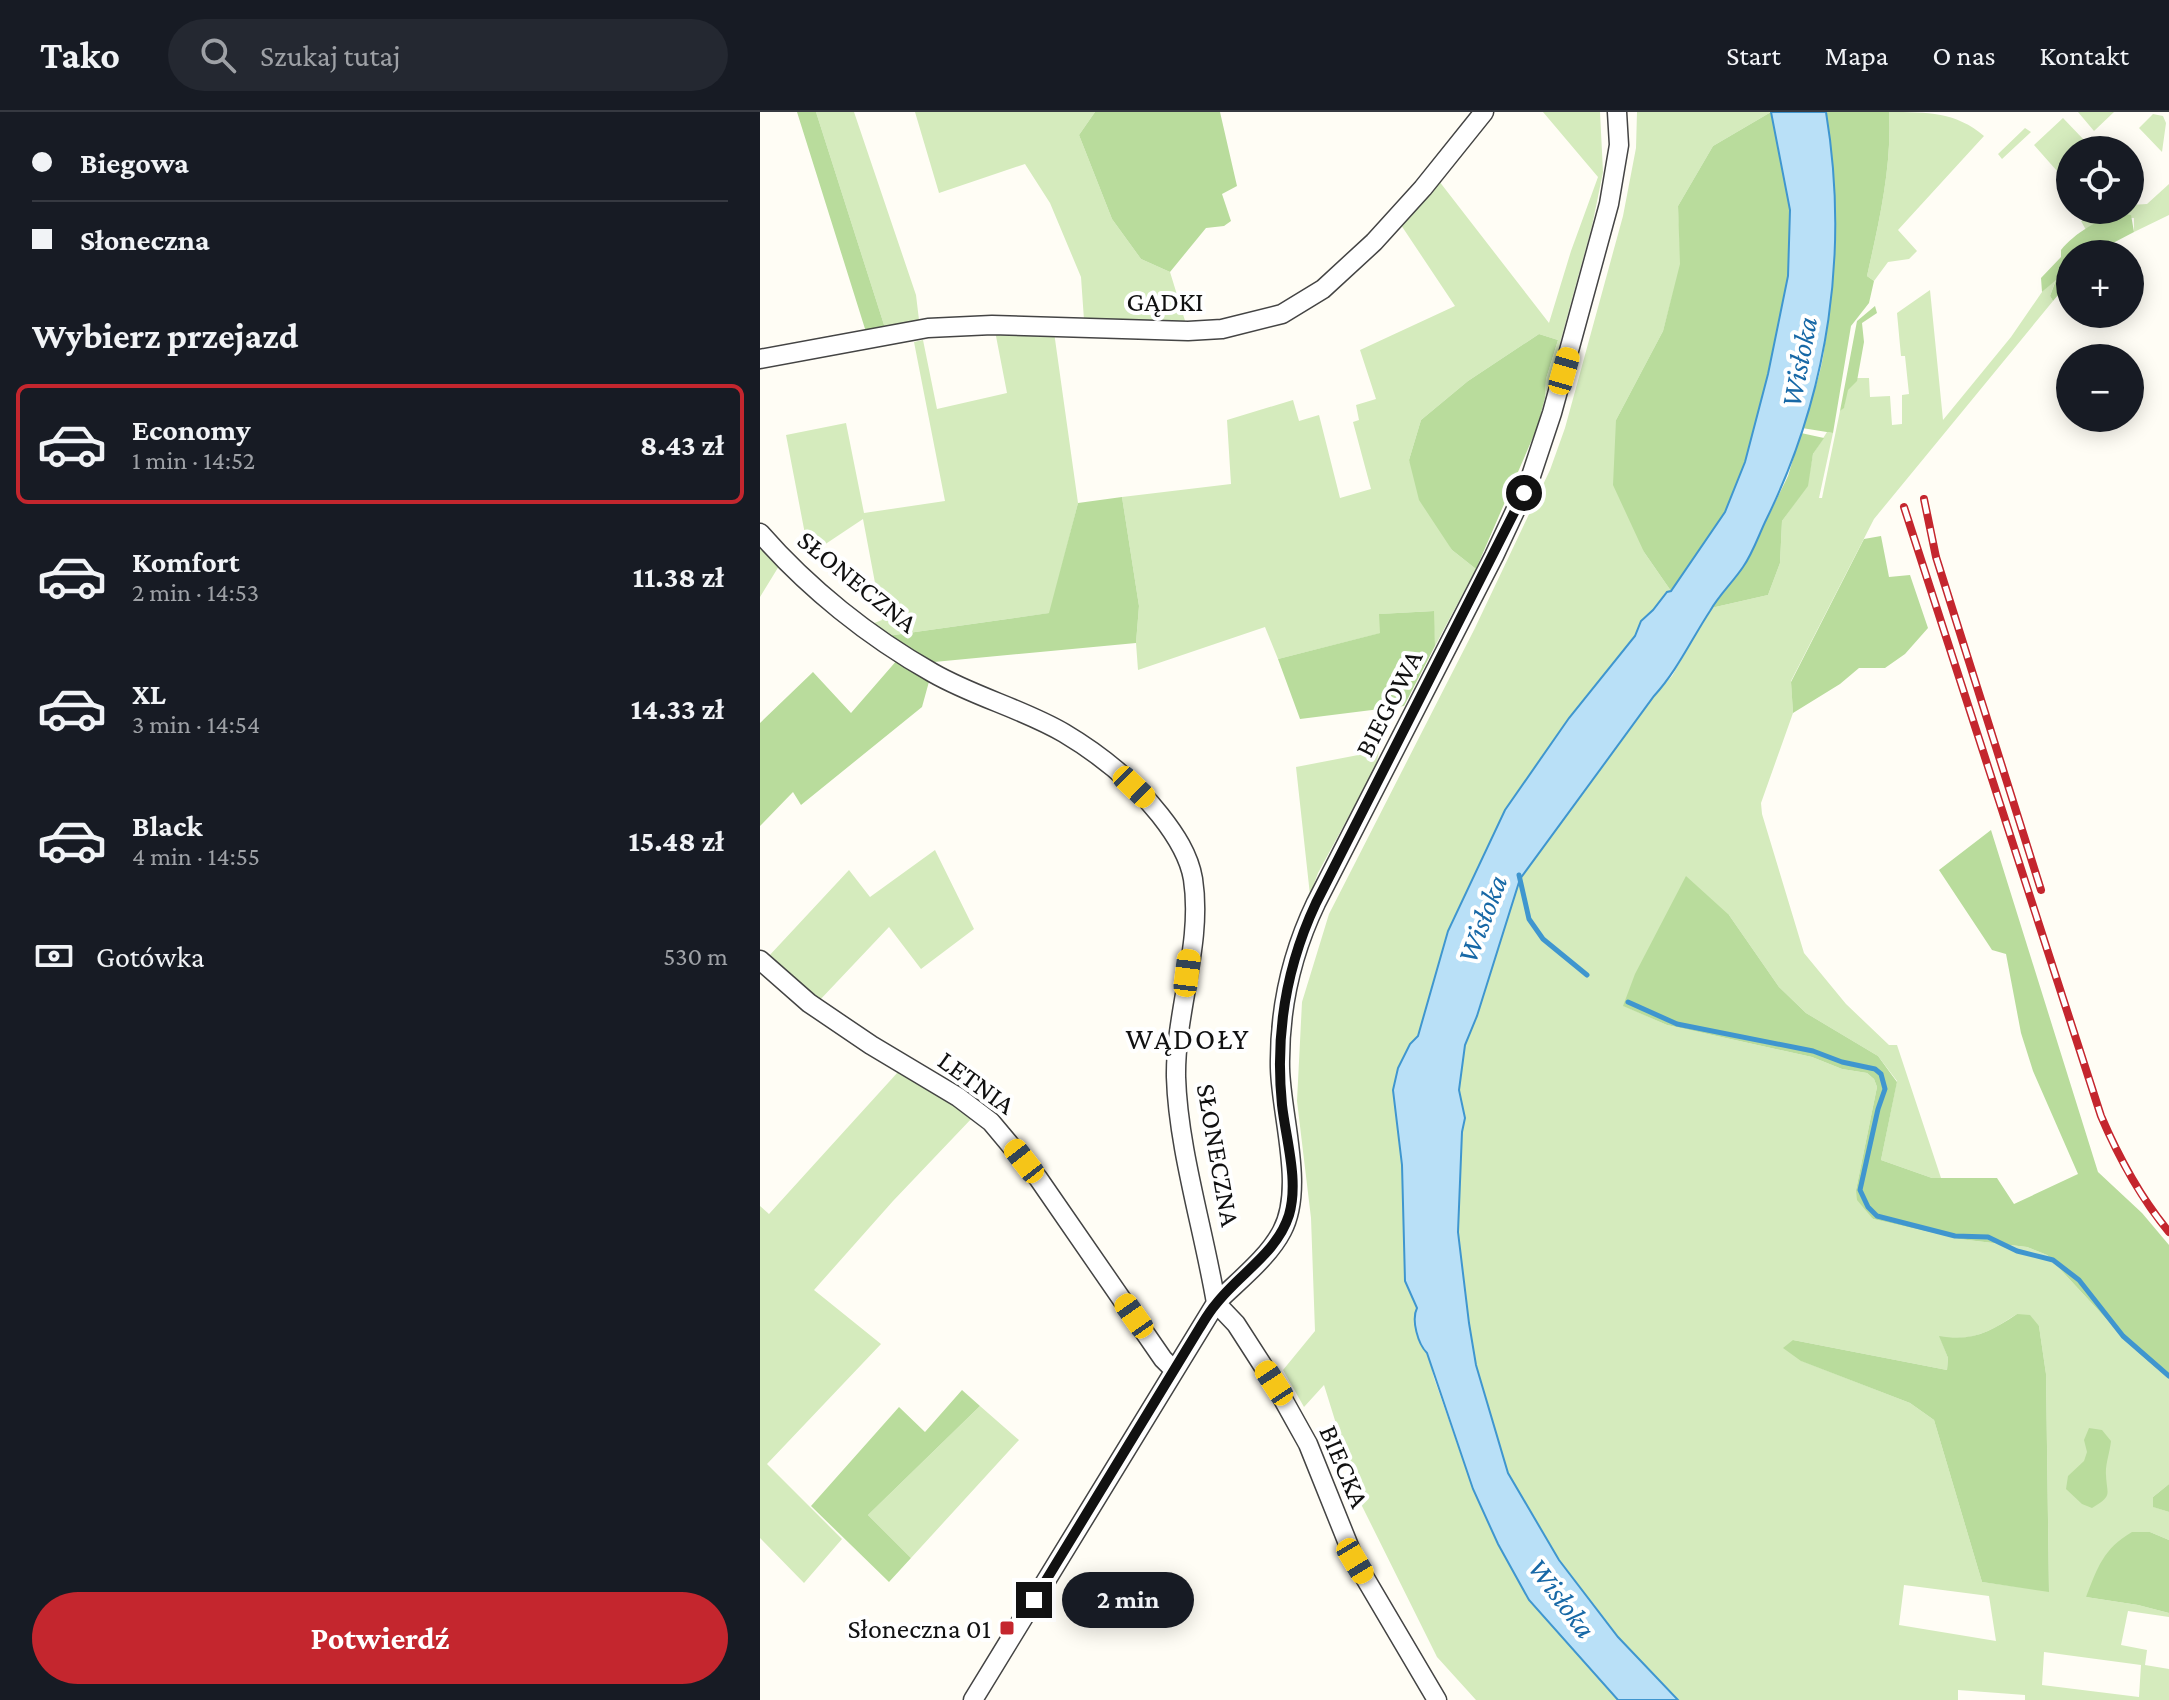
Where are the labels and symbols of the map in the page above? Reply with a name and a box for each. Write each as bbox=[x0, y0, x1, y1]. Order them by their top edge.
street label: GĄDKI bbox=[1127, 286, 1203, 317]
water label: Wisłoka bbox=[1774, 314, 1823, 410]
car bbox=[1546, 345, 1582, 397]
route start bbox=[1506, 475, 1542, 511]
street label: SŁONECZNA bbox=[792, 524, 924, 639]
street label: BIEGOWA bbox=[1348, 645, 1429, 762]
car bbox=[1108, 762, 1160, 812]
water label: Wisłoka bbox=[1450, 870, 1513, 967]
car bbox=[1172, 948, 1202, 998]
district label: WĄDOŁY bbox=[1126, 1022, 1250, 1056]
street label: LETNIA bbox=[932, 1044, 1021, 1121]
street label: SŁONECZNA bbox=[1191, 1081, 1246, 1229]
car bbox=[1000, 1135, 1048, 1187]
car bbox=[1110, 1289, 1158, 1343]
car bbox=[1251, 1356, 1297, 1410]
street label: BIECKA bbox=[1313, 1420, 1376, 1512]
car bbox=[1332, 1534, 1378, 1588]
water label: Wisłoka bbox=[1522, 1551, 1603, 1644]
callout: 2 min bbox=[1062, 1572, 1194, 1628]
route end bbox=[1016, 1582, 1052, 1618]
place label: Słoneczna 01 bbox=[847, 1613, 991, 1644]
marker: Słoneczna 01 bbox=[998, 1619, 1016, 1637]

